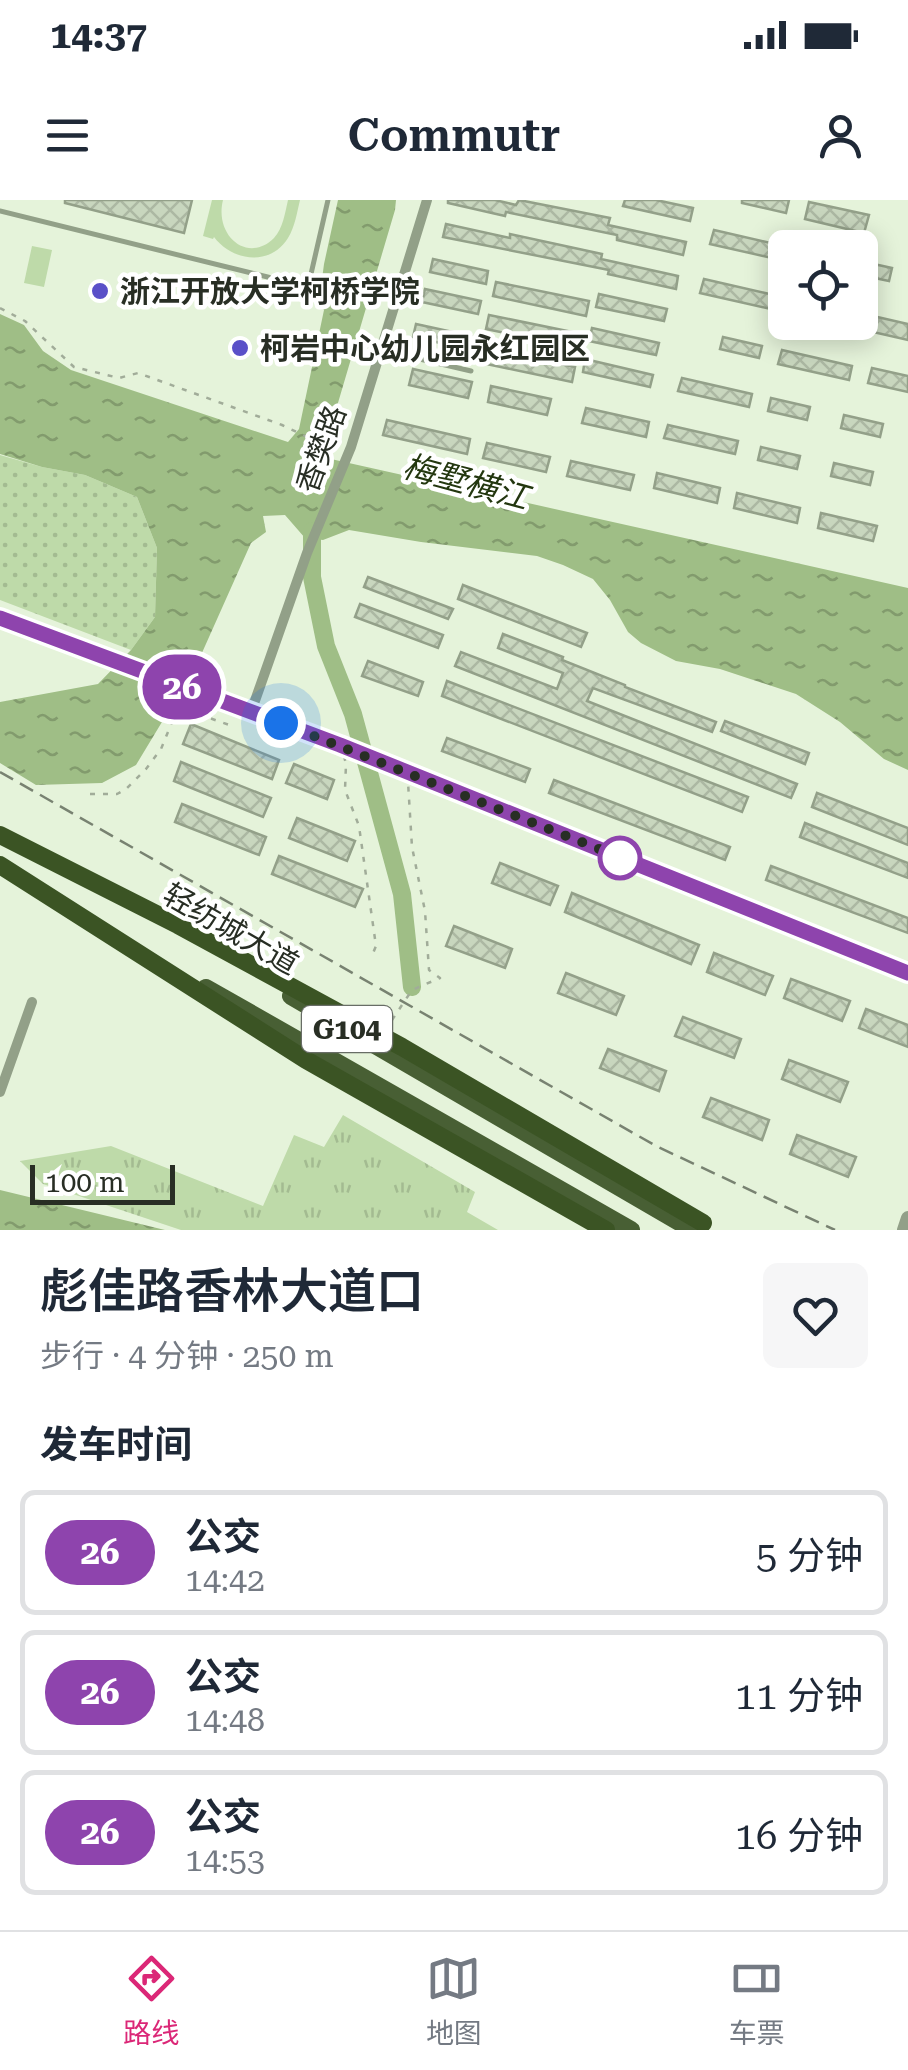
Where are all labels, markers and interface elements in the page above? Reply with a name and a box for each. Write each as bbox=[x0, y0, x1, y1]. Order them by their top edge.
text: 14:37 bbox=[50, 13, 147, 57]
icon: menu bbox=[40, 108, 95, 163]
icon: person bbox=[813, 108, 868, 163]
text: Commutr bbox=[348, 109, 560, 162]
map controls bbox=[768, 230, 878, 340]
button: locate bbox=[768, 230, 878, 340]
place label: 浙江开放大学柯桥学院 bbox=[120, 274, 420, 309]
marker: 浙江开放大学柯桥学院 bbox=[89, 280, 111, 302]
place label: 柯岩中心幼儿园永红园区 bbox=[260, 331, 590, 366]
marker: 柯岩中心幼儿园永红园区 bbox=[229, 337, 251, 359]
street label: 香樊路 bbox=[289, 401, 353, 497]
water label: 梅墅横江 bbox=[399, 447, 536, 518]
line badge: 26 bbox=[137, 654, 227, 720]
text: 26 bbox=[162, 667, 202, 708]
your location bbox=[256, 698, 306, 748]
unlabelled marker bbox=[599, 837, 641, 879]
street label: 轻纺城大道 bbox=[157, 876, 305, 982]
road number: G104 bbox=[302, 1006, 392, 1052]
scale bar bbox=[30, 1160, 175, 1204]
text: 100 m bbox=[45, 1166, 125, 1199]
button: heart bbox=[763, 1263, 868, 1368]
text: 彪佳路香林大道口 bbox=[40, 1264, 424, 1320]
text: 步行 · 4 分钟 · 250 m bbox=[40, 1337, 334, 1375]
text: 发车时间 bbox=[40, 1423, 192, 1467]
text: 公交 bbox=[185, 1515, 261, 1559]
text: 26 bbox=[80, 1532, 120, 1573]
text: 5 分钟 bbox=[756, 1534, 863, 1578]
text: 14:42 bbox=[185, 1561, 265, 1599]
text: 公交 bbox=[185, 1655, 261, 1699]
text: 26 bbox=[80, 1672, 120, 1713]
text: 11 分钟 bbox=[735, 1674, 863, 1718]
text: 14:48 bbox=[185, 1701, 265, 1739]
text: 公交 bbox=[185, 1795, 261, 1839]
text: 26 bbox=[80, 1812, 120, 1853]
text: 16 分钟 bbox=[735, 1814, 863, 1858]
text: 14:53 bbox=[185, 1841, 265, 1879]
tab: 路线 bbox=[123, 1951, 179, 2051]
tab: 地图 bbox=[426, 1951, 482, 2051]
tab: 车票 bbox=[729, 1951, 785, 2051]

